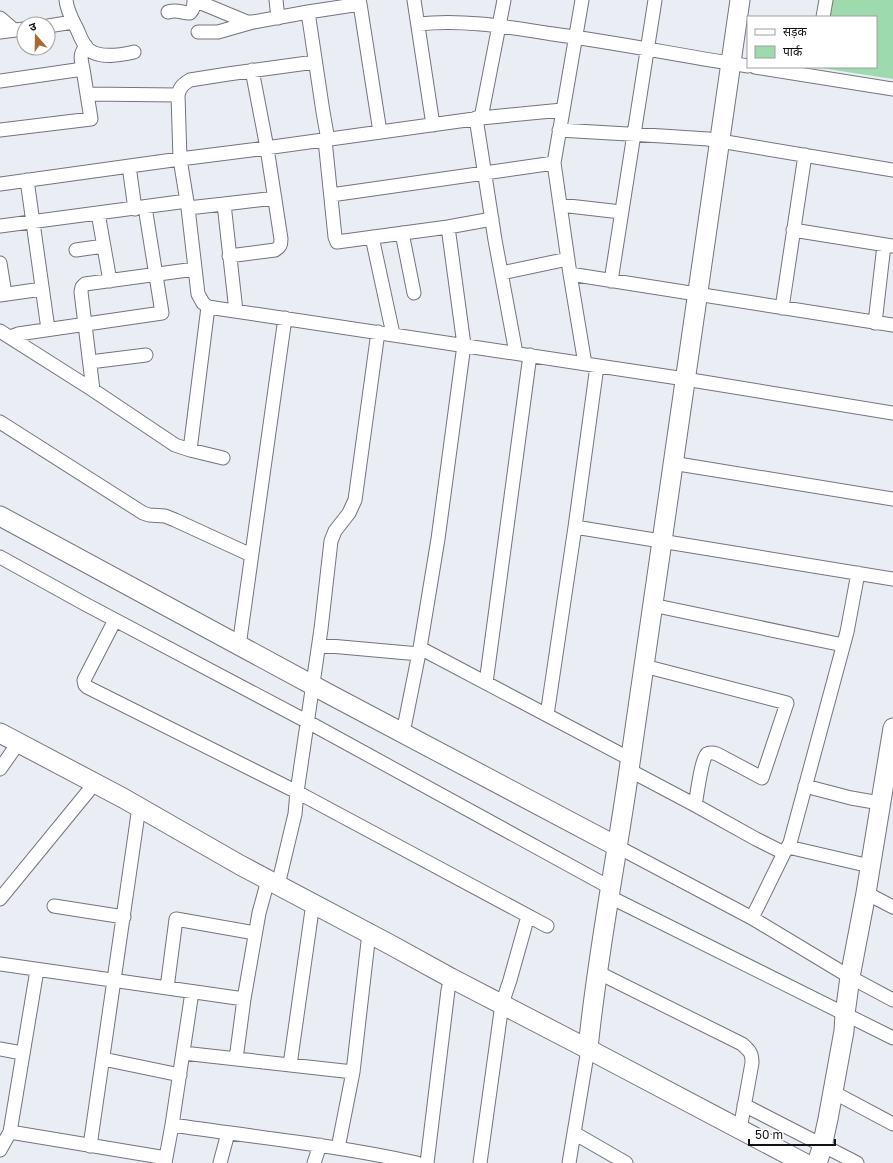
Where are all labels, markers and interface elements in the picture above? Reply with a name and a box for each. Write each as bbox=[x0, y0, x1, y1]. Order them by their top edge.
north arrow bbox=[16, 16, 56, 56]
legend bbox=[747, 16, 877, 68]
text: उ bbox=[27, 19, 38, 33]
text: सड़क bbox=[783, 24, 808, 39]
text: पार्क bbox=[783, 44, 803, 59]
scale bar bbox=[749, 1121, 835, 1147]
text: 50 m bbox=[755, 1127, 783, 1142]

